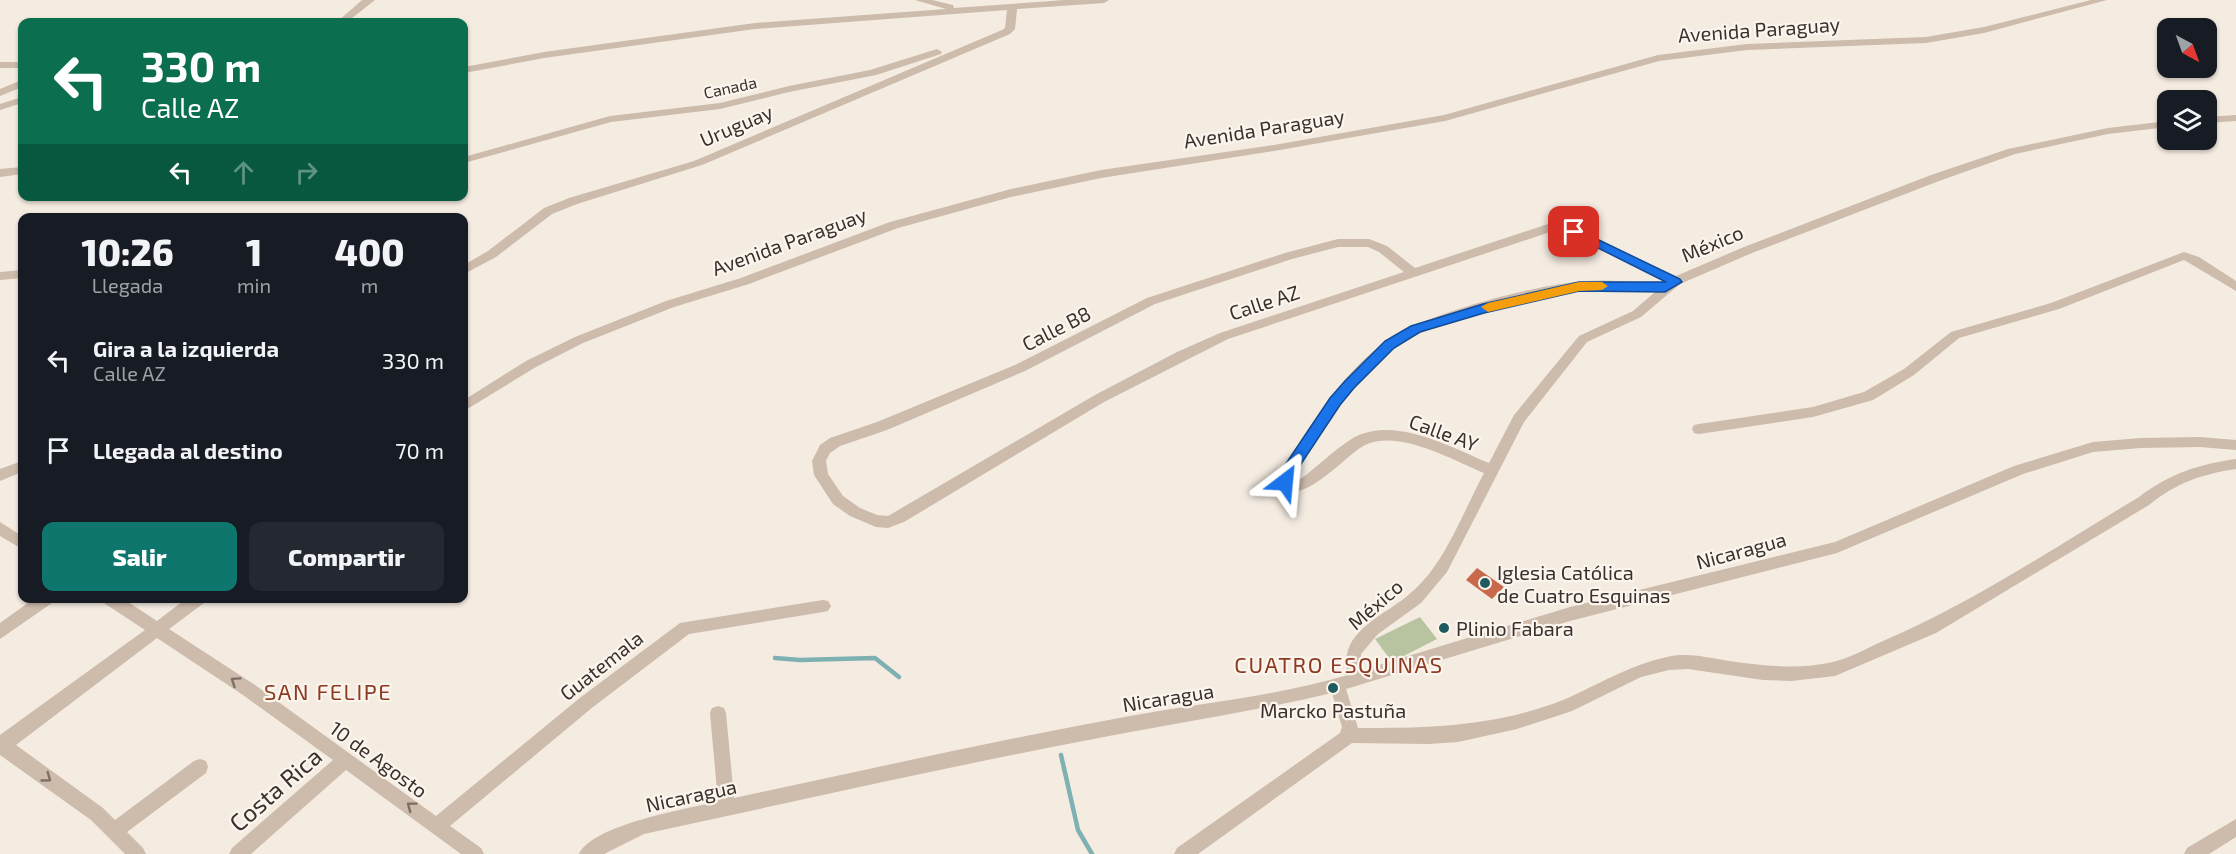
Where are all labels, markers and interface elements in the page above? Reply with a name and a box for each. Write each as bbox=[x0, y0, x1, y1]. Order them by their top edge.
street label: Avenida Paraguay bbox=[1677, 11, 1841, 47]
north arrow bbox=[2157, 18, 2217, 78]
map controls bbox=[2157, 18, 2217, 150]
text: 330 m bbox=[141, 40, 261, 90]
icon: left bbox=[42, 42, 120, 120]
street label: Canada bbox=[702, 72, 758, 102]
button: layers bbox=[2157, 90, 2217, 150]
text: Calle AZ bbox=[141, 91, 239, 123]
street label: Uruguay bbox=[696, 99, 776, 151]
street label: Avenida Paraguay bbox=[1182, 103, 1347, 153]
icon: left bbox=[164, 156, 197, 189]
icon: ahead bbox=[227, 156, 260, 189]
icon: right bbox=[290, 156, 323, 189]
street label: Avenida Paraguay bbox=[709, 202, 870, 280]
pin bbox=[1548, 206, 1599, 257]
icon: arrive bbox=[1557, 215, 1590, 248]
street label: México bbox=[1677, 219, 1747, 267]
text: 10:26 bbox=[81, 230, 174, 273]
text: 1 bbox=[246, 230, 262, 273]
text: 400 bbox=[335, 230, 404, 273]
text: Llegada bbox=[92, 273, 163, 297]
text: min bbox=[237, 273, 271, 297]
text: m bbox=[361, 273, 378, 297]
street label: Calle AZ bbox=[1226, 279, 1302, 325]
street label: Calle B8 bbox=[1018, 301, 1094, 355]
text: Gira a la izquierda bbox=[93, 335, 279, 361]
icon: left bbox=[42, 344, 75, 377]
text: 330 m bbox=[382, 347, 444, 373]
text: Calle AZ bbox=[93, 361, 166, 385]
street label: Calle AY bbox=[1406, 408, 1482, 456]
icon: arrive bbox=[42, 434, 75, 467]
text: Llegada al destino bbox=[93, 437, 283, 463]
text: 70 m bbox=[395, 437, 444, 463]
position arrow bbox=[1253, 450, 1317, 514]
button: Salir bbox=[42, 522, 237, 591]
button: Compartir bbox=[249, 522, 444, 591]
street label: Nicaragua bbox=[1693, 526, 1789, 574]
place label: Iglesia Católica de Cuatro Esquinas bbox=[1497, 560, 1671, 607]
street label: México bbox=[1343, 574, 1407, 634]
marker: Iglesia Católica de Cuatro Esquinas bbox=[1478, 576, 1492, 590]
place label: Plinio Fabara bbox=[1456, 616, 1574, 640]
marker: Plinio Fabara bbox=[1437, 621, 1451, 635]
street label: Guatemala bbox=[555, 625, 647, 705]
district label: CUATRO ESQUINAS bbox=[1234, 651, 1444, 678]
one-way arrow bbox=[231, 677, 242, 688]
district label: SAN FELIPE bbox=[264, 678, 392, 704]
street label: Nicaragua bbox=[1121, 678, 1215, 716]
marker: Marcko Pastuña bbox=[1326, 681, 1340, 695]
place label: Marcko Pastuña bbox=[1260, 698, 1406, 722]
street label: 10 de Agosto bbox=[326, 716, 432, 802]
street label: Costa Rica bbox=[223, 741, 327, 837]
one-way arrow bbox=[41, 770, 52, 781]
street label: Nicaragua bbox=[643, 774, 739, 816]
one-way arrow bbox=[407, 803, 418, 814]

